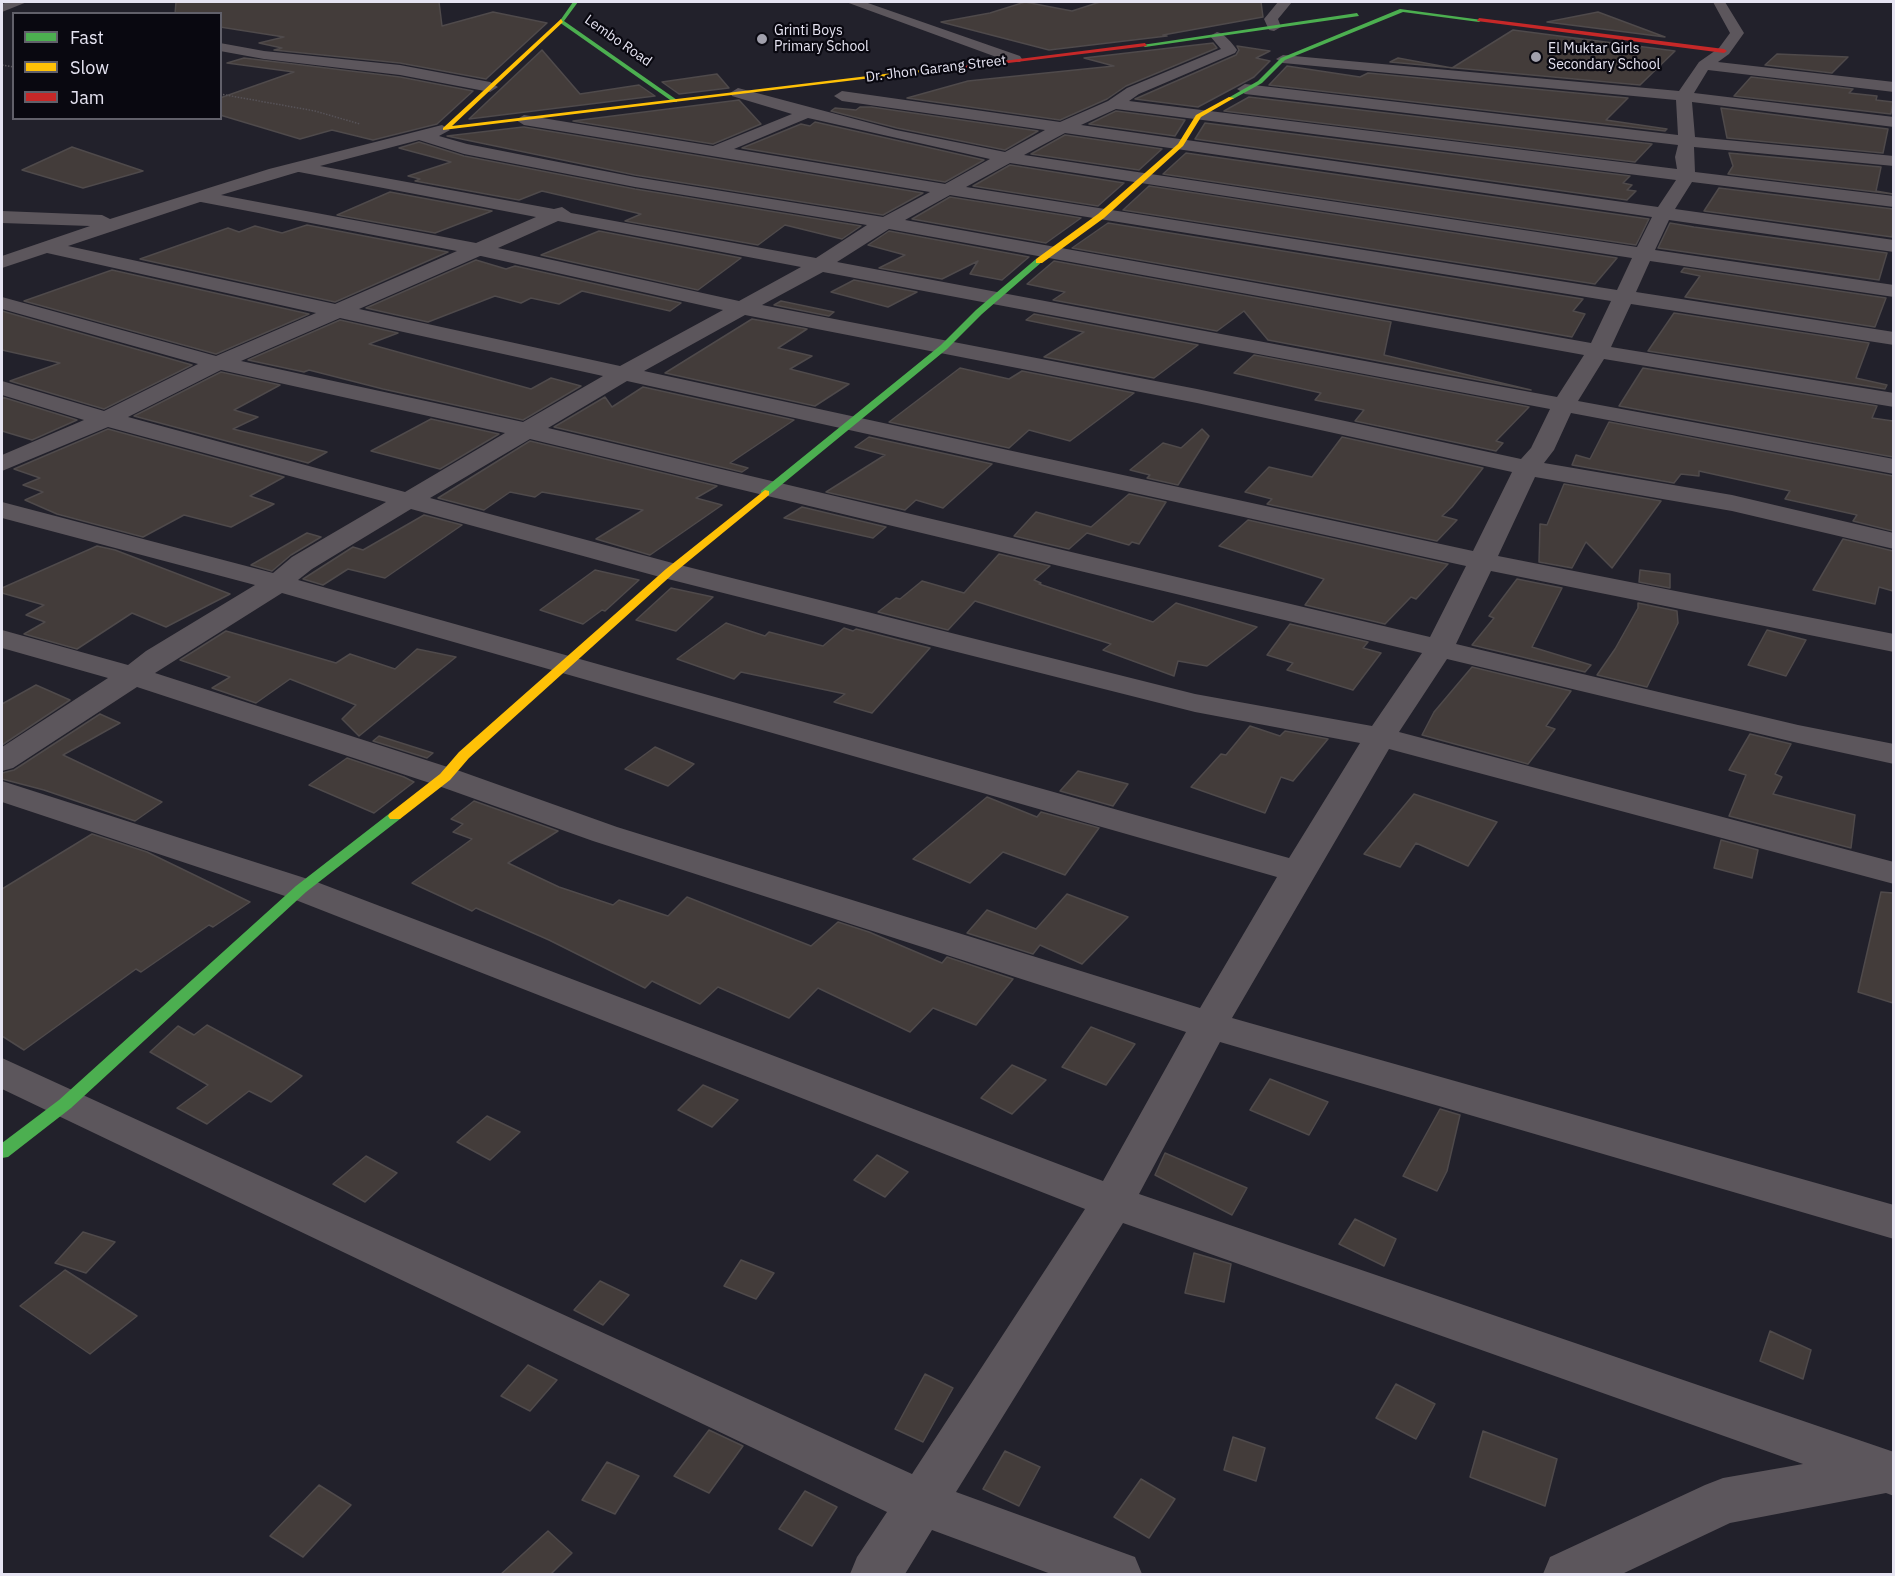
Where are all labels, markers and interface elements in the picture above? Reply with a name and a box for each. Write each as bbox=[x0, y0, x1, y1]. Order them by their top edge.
legend bbox=[12, 12, 222, 120]
street label: Lembo Road bbox=[581, 12, 655, 70]
place label: Grinti Boys Primary School bbox=[774, 23, 869, 56]
text: Fast bbox=[70, 26, 104, 49]
marker: Grinti Boys Primary School bbox=[755, 32, 769, 46]
place label: El Muktar Girls Secondary School bbox=[1548, 41, 1660, 74]
marker: El Muktar Girls Secondary School bbox=[1529, 50, 1543, 64]
street label: Dr. Jhon Garang Street bbox=[865, 52, 1007, 86]
text: Slow bbox=[70, 56, 109, 79]
text: Jam bbox=[70, 86, 105, 109]

